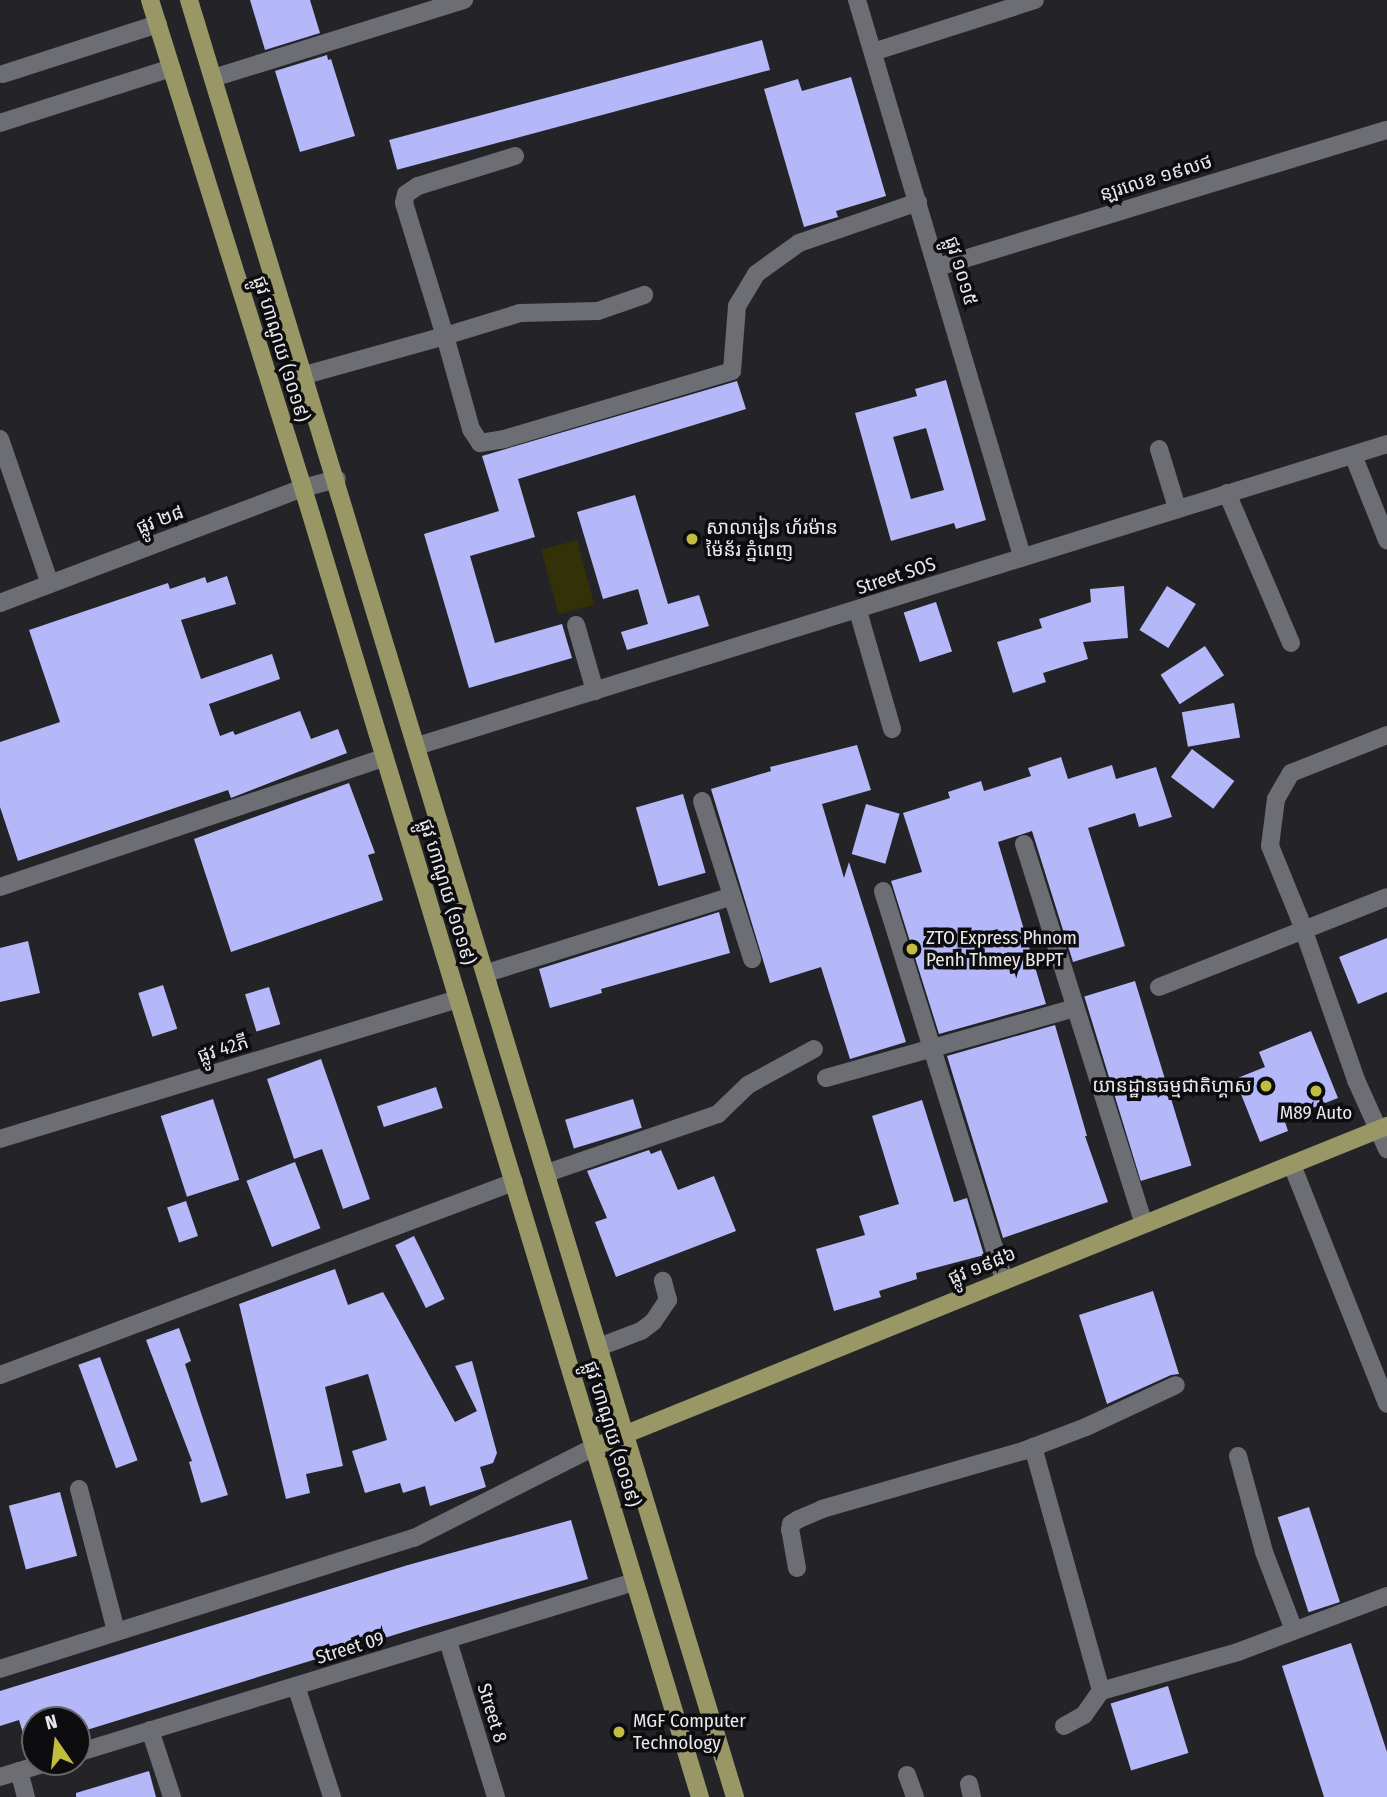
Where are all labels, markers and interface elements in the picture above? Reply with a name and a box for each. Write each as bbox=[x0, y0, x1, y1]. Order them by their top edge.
street label: ន្ឡរលេខ ១៩លថ bbox=[1097, 150, 1215, 206]
street label: ផ្លូវ ១០១៥ bbox=[940, 234, 982, 308]
street label: ផ្លូវ ហាណូយ (១០១៩) bbox=[248, 273, 314, 425]
street label: ផ្លូវ ២៨ bbox=[133, 501, 187, 539]
place label: សាលារៀន ហ័រម៉ាន ម៉ៃន័រ ភ្នំពេញ bbox=[706, 517, 838, 561]
marker: សាលារៀន ហ័រម៉ាន ម៉ៃន័រ ភ្នំពេញ bbox=[684, 531, 700, 547]
street label: Street SOS bbox=[854, 552, 938, 600]
street label: ផ្លូវ ហាណូយ (១០១៩) bbox=[414, 816, 480, 968]
place label: ZTO Express Phnom Penh Thmey BPPT bbox=[926, 927, 1077, 971]
marker: ZTO Express Phnom Penh Thmey BPPT bbox=[904, 941, 920, 957]
street label: ផ្លូវ 42ភី bbox=[195, 1030, 251, 1068]
place label: យានដ្ឋានធម្មជាតិហ្គាស bbox=[1092, 1075, 1252, 1097]
marker: យានដ្ឋានធម្មជាតិហ្គាស bbox=[1258, 1078, 1274, 1094]
marker: M89 Auto bbox=[1308, 1083, 1324, 1099]
place label: M89 Auto bbox=[1280, 1102, 1352, 1124]
street label: ផ្លូវ ១៩៨៦ bbox=[945, 1242, 1019, 1290]
street label: ផ្លូវ ហាណូយ (១០១៩) bbox=[579, 1358, 645, 1510]
street label: Street 09 bbox=[313, 1627, 387, 1669]
street label: Street 8 bbox=[472, 1681, 512, 1745]
north arrow bbox=[21, 1706, 91, 1776]
text: N bbox=[43, 1710, 60, 1735]
place label: MGF Computer Technology bbox=[633, 1710, 746, 1754]
marker: MGF Computer Technology bbox=[611, 1724, 627, 1740]

